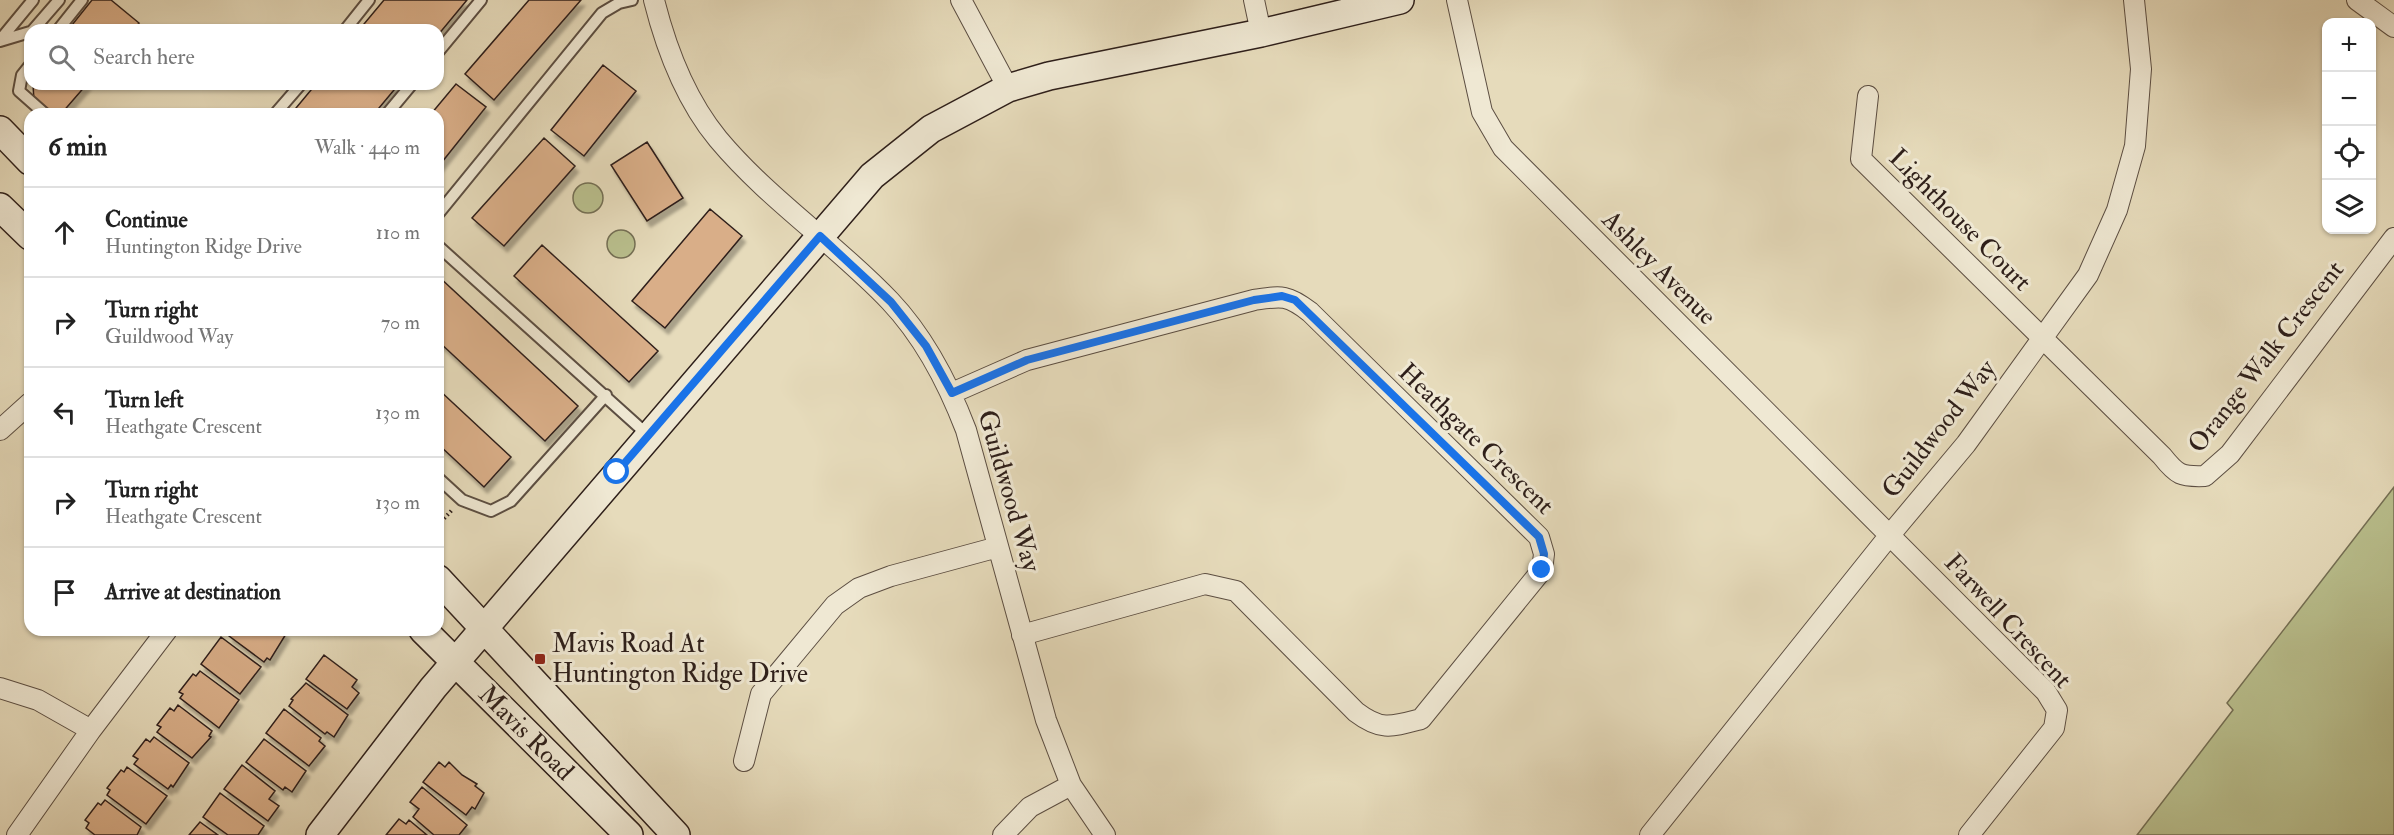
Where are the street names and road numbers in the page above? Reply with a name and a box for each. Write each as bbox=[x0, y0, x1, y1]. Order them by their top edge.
street label: Lighthouse Court bbox=[1882, 142, 2038, 298]
street label: Ashley Avenue bbox=[1594, 203, 1723, 332]
street label: Orange Walk Crescent bbox=[2181, 255, 2351, 459]
street label: Guildwood Way bbox=[1875, 353, 2003, 505]
street label: Heathgate Crescent bbox=[1391, 357, 1561, 521]
street label: Guildwood Way bbox=[971, 406, 1048, 576]
street label: Farwell Crescent bbox=[1937, 547, 2079, 695]
street label: Mavis Road bbox=[471, 678, 581, 788]

